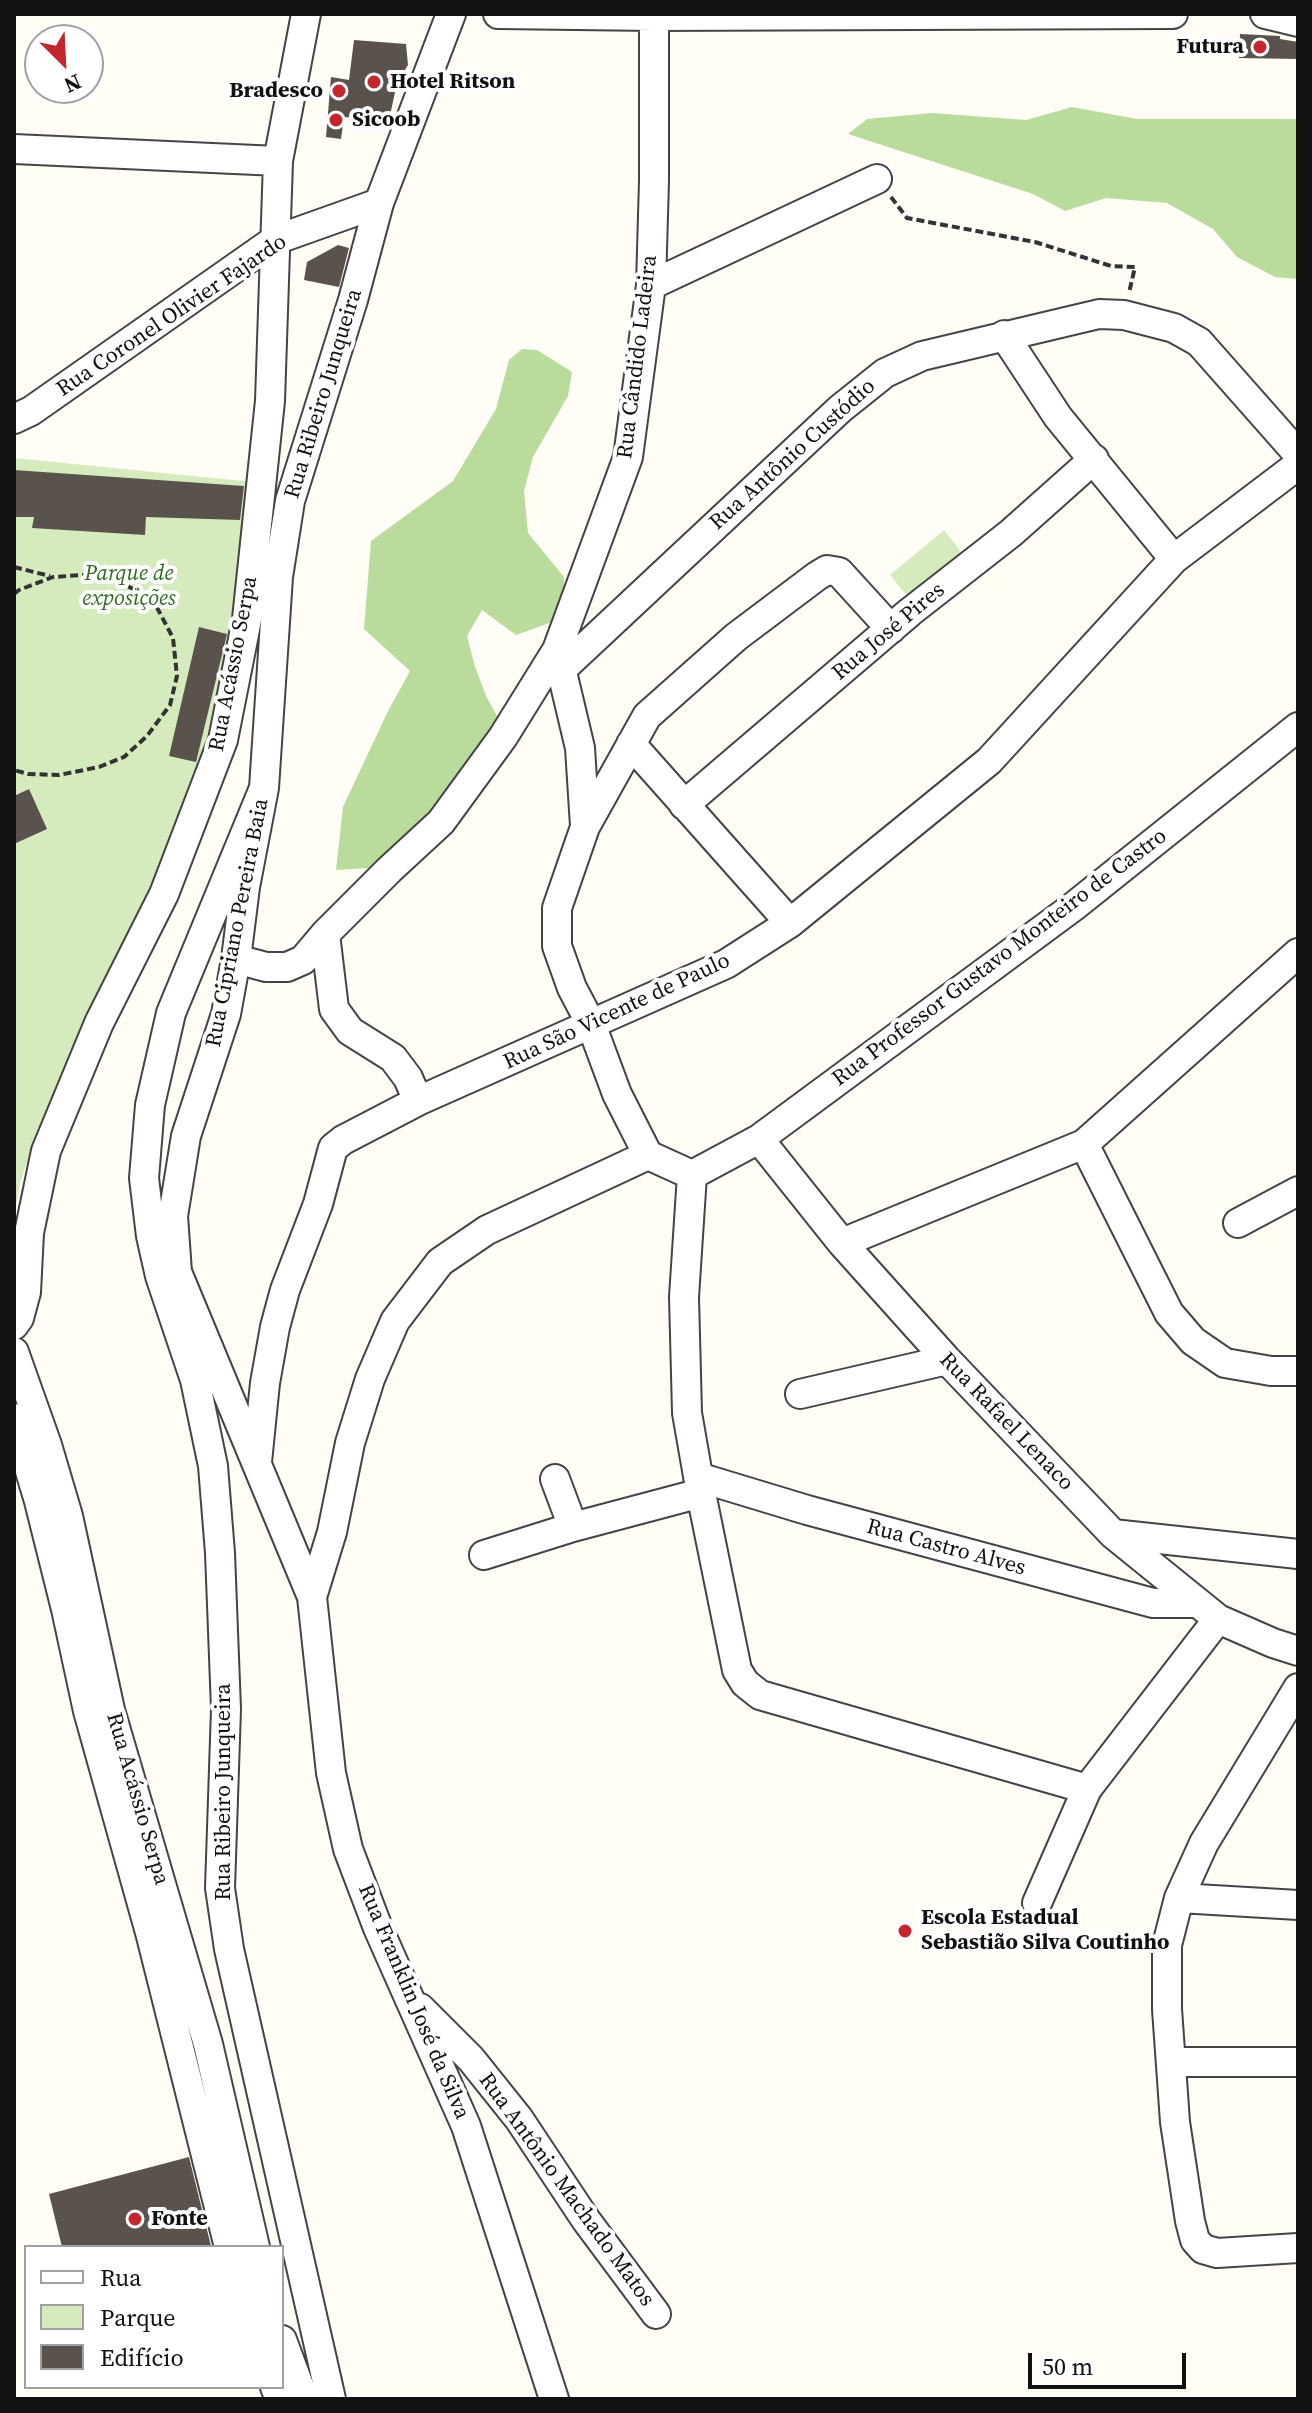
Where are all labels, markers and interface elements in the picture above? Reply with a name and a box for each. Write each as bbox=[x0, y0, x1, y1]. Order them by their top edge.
north arrow bbox=[24, 24, 104, 104]
place label: Futura bbox=[1176, 34, 1244, 60]
marker: Futura bbox=[1251, 38, 1269, 56]
text: N bbox=[60, 67, 86, 101]
place label: Hotel Ritson bbox=[390, 69, 515, 95]
marker: Hotel Ritson bbox=[365, 73, 383, 91]
place label: Bradesco bbox=[229, 78, 323, 104]
marker: Bradesco bbox=[330, 82, 348, 100]
place label: Sicoob bbox=[352, 107, 420, 133]
marker: Sicoob bbox=[327, 111, 345, 129]
street label: Rua Coronel Olivier Fajardo bbox=[52, 229, 292, 403]
street label: Rua Cândido Ladeira bbox=[612, 254, 664, 460]
street label: Rua Ribeiro Junqueira bbox=[280, 286, 368, 502]
street label: Rua Antônio Custódio bbox=[705, 374, 881, 536]
park label: Parque de exposições bbox=[82, 561, 176, 612]
street label: Rua Acássio Serpa bbox=[204, 574, 264, 754]
street label: Rua José Pires bbox=[827, 577, 951, 687]
street label: Rua Cipriano Pereira Baia bbox=[201, 797, 275, 1049]
street label: Rua Professor Gustavo Monteiro de Castro bbox=[827, 823, 1173, 1093]
street label: Rua São Vicente de Paulo bbox=[500, 948, 734, 1076]
street label: Rua Rafael Lenaco bbox=[933, 1347, 1079, 1497]
street label: Rua Castro Alves bbox=[864, 1514, 1028, 1582]
street label: Rua Ribeiro Junqueira bbox=[211, 1683, 237, 1901]
street label: Rua Acássio Serpa bbox=[100, 1710, 174, 1888]
street label: Rua Franklin José da Silva bbox=[351, 1880, 475, 2124]
place label: Escola Estadual Sebastião Silva Coutinho bbox=[921, 1905, 1170, 1956]
marker: Escola Estadual Sebastião Silva Coutinho bbox=[896, 1922, 914, 1940]
street label: Rua Antônio Machado Matos bbox=[472, 2068, 660, 2312]
place label: Fonte bbox=[151, 2206, 208, 2232]
marker: Fonte bbox=[126, 2210, 144, 2228]
legend bbox=[24, 2245, 284, 2389]
text: Rua bbox=[100, 2261, 142, 2294]
text: Parque bbox=[100, 2301, 176, 2334]
scale bar bbox=[1032, 2337, 1190, 2387]
text: Edifício bbox=[100, 2341, 184, 2374]
text: 50 m bbox=[1042, 2350, 1093, 2383]

